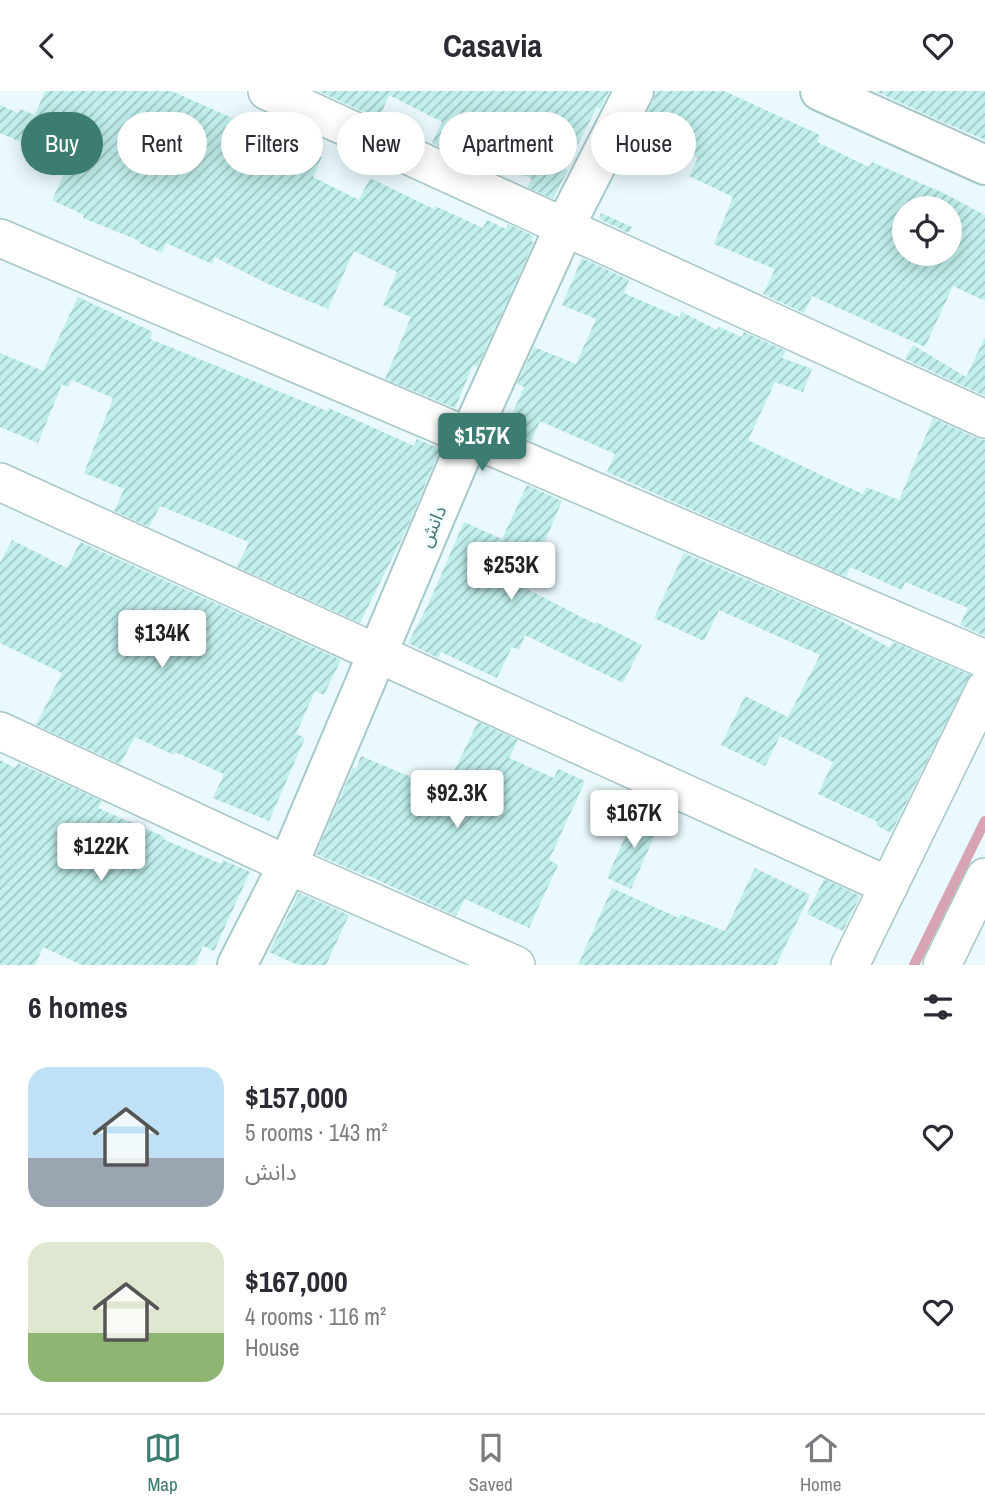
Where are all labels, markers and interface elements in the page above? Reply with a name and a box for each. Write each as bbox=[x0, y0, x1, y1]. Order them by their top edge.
text: Casavia bbox=[443, 24, 542, 67]
icon: back bbox=[28, 27, 66, 65]
icon: heart bbox=[919, 27, 957, 65]
chip: Buy bbox=[21, 112, 103, 175]
chip: Rent bbox=[117, 112, 207, 175]
chip: Filters bbox=[221, 112, 323, 175]
chip: New bbox=[337, 112, 425, 175]
chip: Apartment bbox=[439, 112, 577, 175]
chip: House bbox=[591, 112, 696, 175]
map controls bbox=[892, 196, 962, 266]
button: locate bbox=[892, 196, 962, 266]
pin: $157K bbox=[433, 413, 531, 473]
text: $157K bbox=[454, 420, 510, 451]
street label: دانش bbox=[412, 501, 452, 551]
pin: $253K bbox=[462, 543, 560, 602]
text: $253K bbox=[483, 549, 539, 580]
pin: $134K bbox=[113, 611, 211, 670]
text: $134K bbox=[134, 617, 190, 648]
pin: $92.3K bbox=[400, 771, 514, 830]
text: $92.3K bbox=[427, 777, 487, 808]
pin: $167K bbox=[585, 791, 683, 850]
text: $167K bbox=[606, 797, 662, 828]
pin: $122K bbox=[52, 823, 150, 883]
text: $122K bbox=[73, 830, 129, 861]
text: 6 homes bbox=[28, 987, 128, 1027]
icon: filters bbox=[919, 988, 957, 1026]
text: $157,000 bbox=[245, 1077, 348, 1117]
icon: home bbox=[84, 1095, 168, 1179]
text: 5 rooms · 143 m² bbox=[245, 1117, 388, 1148]
icon: heart bbox=[919, 1118, 957, 1156]
text: دانش bbox=[245, 1156, 297, 1187]
text: $167,000 bbox=[245, 1261, 348, 1301]
icon: home bbox=[84, 1270, 168, 1354]
icon: heart bbox=[919, 1293, 957, 1331]
text: 4 rooms · 116 m² bbox=[245, 1301, 386, 1332]
text: House bbox=[245, 1332, 300, 1363]
tab: Map bbox=[144, 1429, 182, 1497]
tab: Saved bbox=[469, 1429, 513, 1497]
tab: Home bbox=[800, 1429, 841, 1497]

